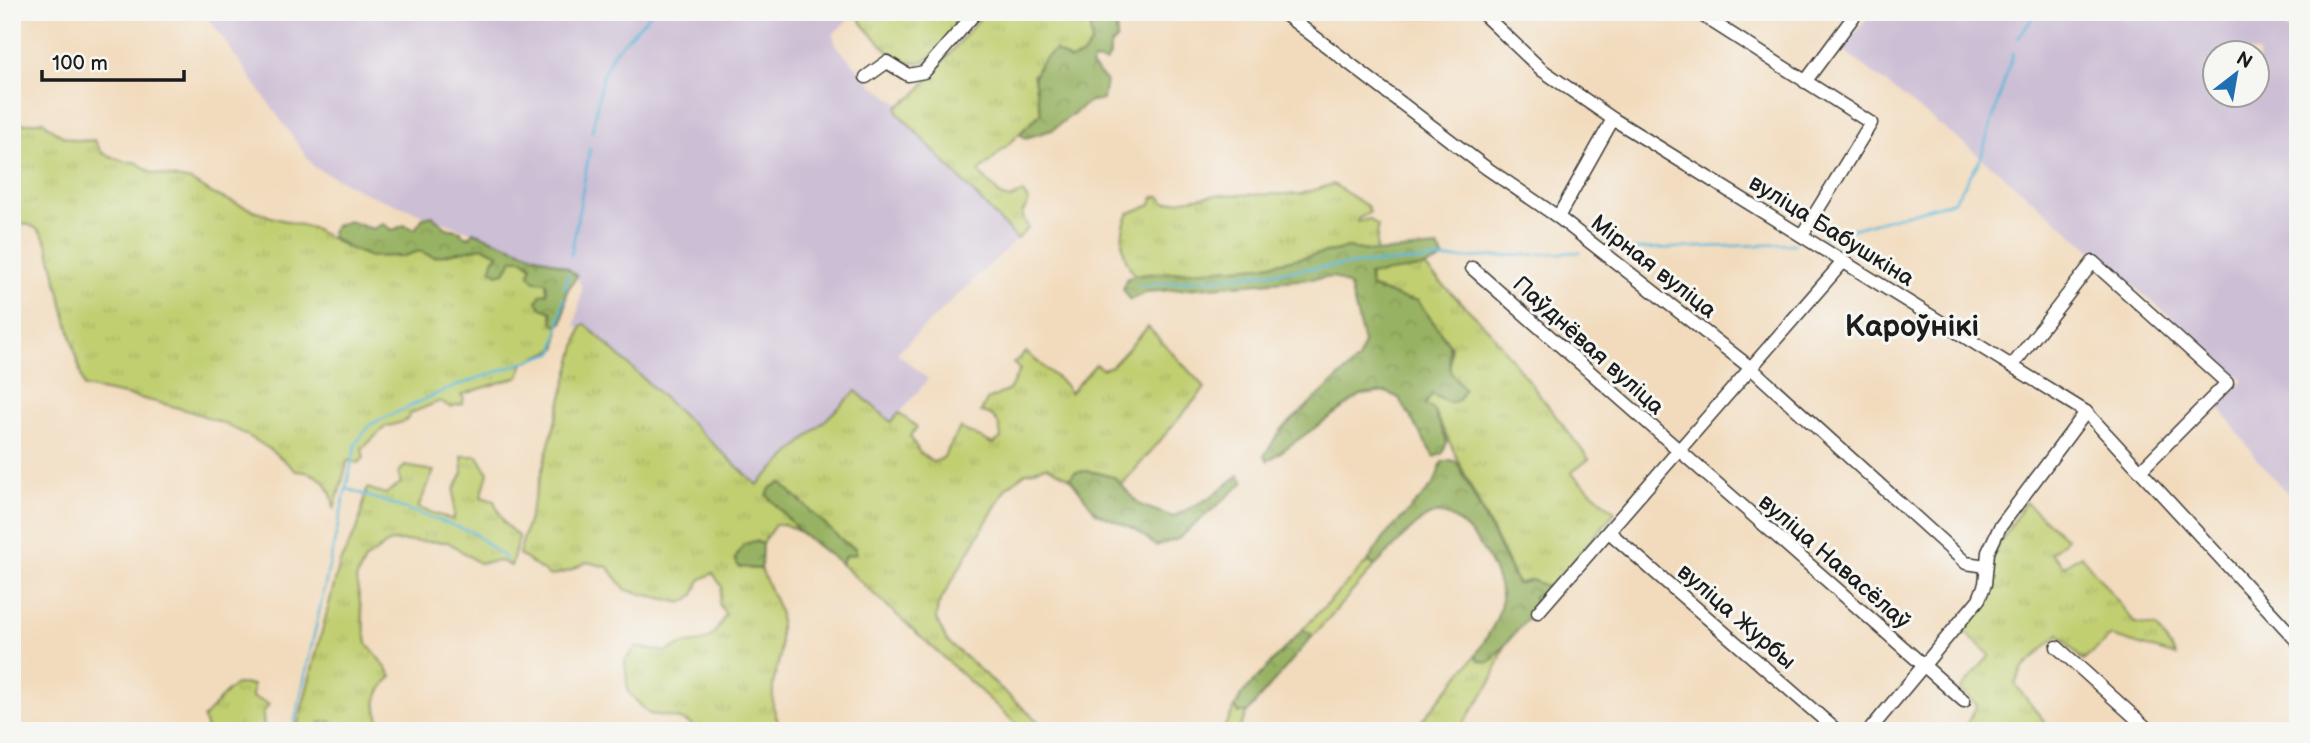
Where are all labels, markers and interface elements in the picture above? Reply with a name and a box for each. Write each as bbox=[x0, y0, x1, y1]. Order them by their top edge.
scale bar bbox=[42, 38, 184, 82]
north arrow bbox=[2202, 38, 2272, 108]
text: N bbox=[2232, 47, 2256, 74]
text: 100 m bbox=[52, 51, 108, 76]
street label: вуліца Бабушкіна bbox=[1744, 169, 1920, 293]
street label: Мірная вуліца bbox=[1585, 209, 1722, 325]
street label: Паўднёвая вуліца bbox=[1507, 270, 1670, 421]
district label: Кароўнікі bbox=[1845, 309, 1979, 345]
street label: вуліца Навасёлаў bbox=[1753, 488, 1916, 636]
street label: вуліца Журбы bbox=[1671, 558, 1801, 676]

